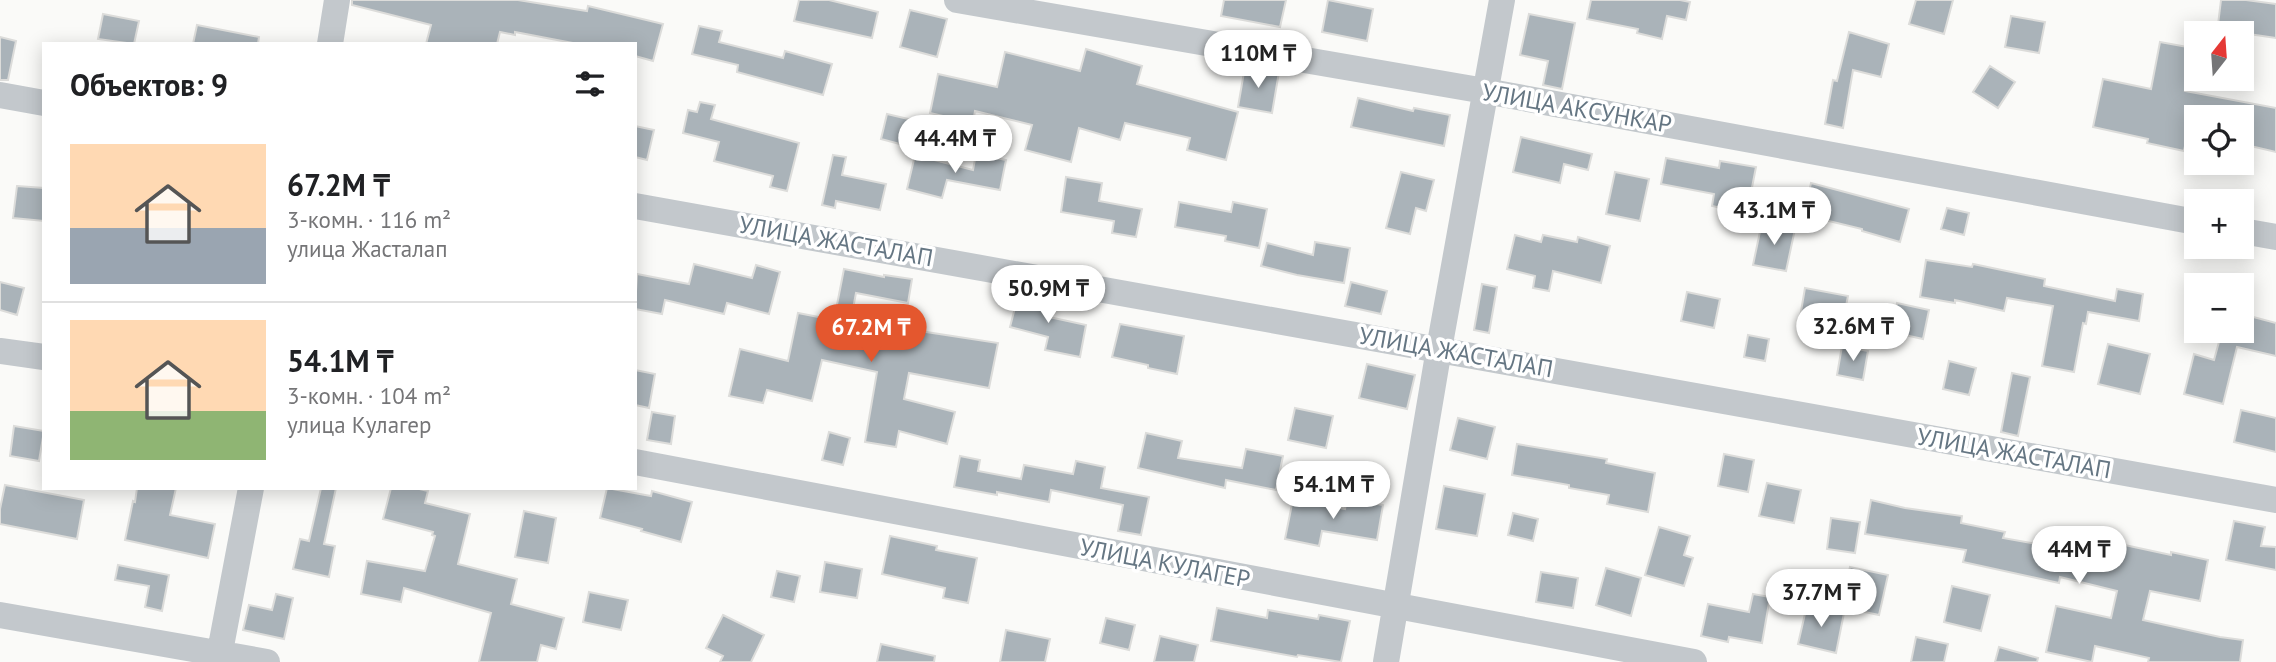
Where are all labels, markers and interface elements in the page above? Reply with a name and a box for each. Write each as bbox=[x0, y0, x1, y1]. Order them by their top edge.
north arrow bbox=[2184, 21, 2254, 91]
map controls bbox=[2184, 21, 2254, 343]
pin: 110M ₸ bbox=[1201, 31, 1315, 90]
text: 110M ₸ bbox=[1220, 38, 1296, 67]
text: Объектов: 9 bbox=[70, 65, 228, 104]
icon: filters bbox=[571, 65, 609, 103]
street label: УЛИЦА АКСУНКАР bbox=[1480, 76, 1674, 140]
button: locate bbox=[2184, 105, 2254, 175]
pin: 44.4M ₸ bbox=[890, 116, 1020, 175]
text: 44.4M ₸ bbox=[914, 123, 996, 152]
text: 67.2M ₸ bbox=[287, 165, 390, 204]
icon: home bbox=[126, 172, 210, 256]
pin: 43.1M ₸ bbox=[1709, 188, 1839, 247]
button: + bbox=[2184, 189, 2254, 259]
text: 43.1M ₸ bbox=[1733, 195, 1815, 224]
text: 3-комн. · 116 m² bbox=[287, 205, 451, 234]
street label: УЛИЦА ЖАСТАЛАП bbox=[737, 209, 935, 273]
text: улица Жасталап bbox=[287, 234, 447, 263]
pin: 50.9M ₸ bbox=[983, 266, 1113, 325]
text: 50.9M ₸ bbox=[1007, 273, 1089, 302]
button: − bbox=[2184, 273, 2254, 343]
pin: 67.2M ₸ bbox=[806, 304, 936, 364]
pin: 32.6M ₸ bbox=[1788, 304, 1918, 363]
text: 32.6M ₸ bbox=[1812, 311, 1894, 340]
text: 67.2M ₸ bbox=[832, 312, 910, 341]
street label: УЛИЦА ЖАСТАЛАП bbox=[1357, 320, 1555, 384]
text: 54.1M ₸ bbox=[287, 341, 393, 380]
icon: home bbox=[126, 348, 210, 432]
text: 3-комн. · 104 m² bbox=[287, 381, 451, 410]
text: улица Кулагер bbox=[287, 410, 431, 439]
street label: УЛИЦА ЖАСТАЛАП bbox=[1915, 421, 2113, 485]
pin: 54.1M ₸ bbox=[1268, 462, 1398, 521]
text: 54.1M ₸ bbox=[1292, 469, 1374, 498]
pin: 44M ₸ bbox=[2030, 526, 2128, 586]
street label: УЛИЦА КУЛАГЕР bbox=[1077, 531, 1253, 595]
text: 44M ₸ bbox=[2048, 534, 2110, 563]
pin: 37.7M ₸ bbox=[1756, 570, 1886, 629]
text: 37.7M ₸ bbox=[1782, 577, 1860, 606]

